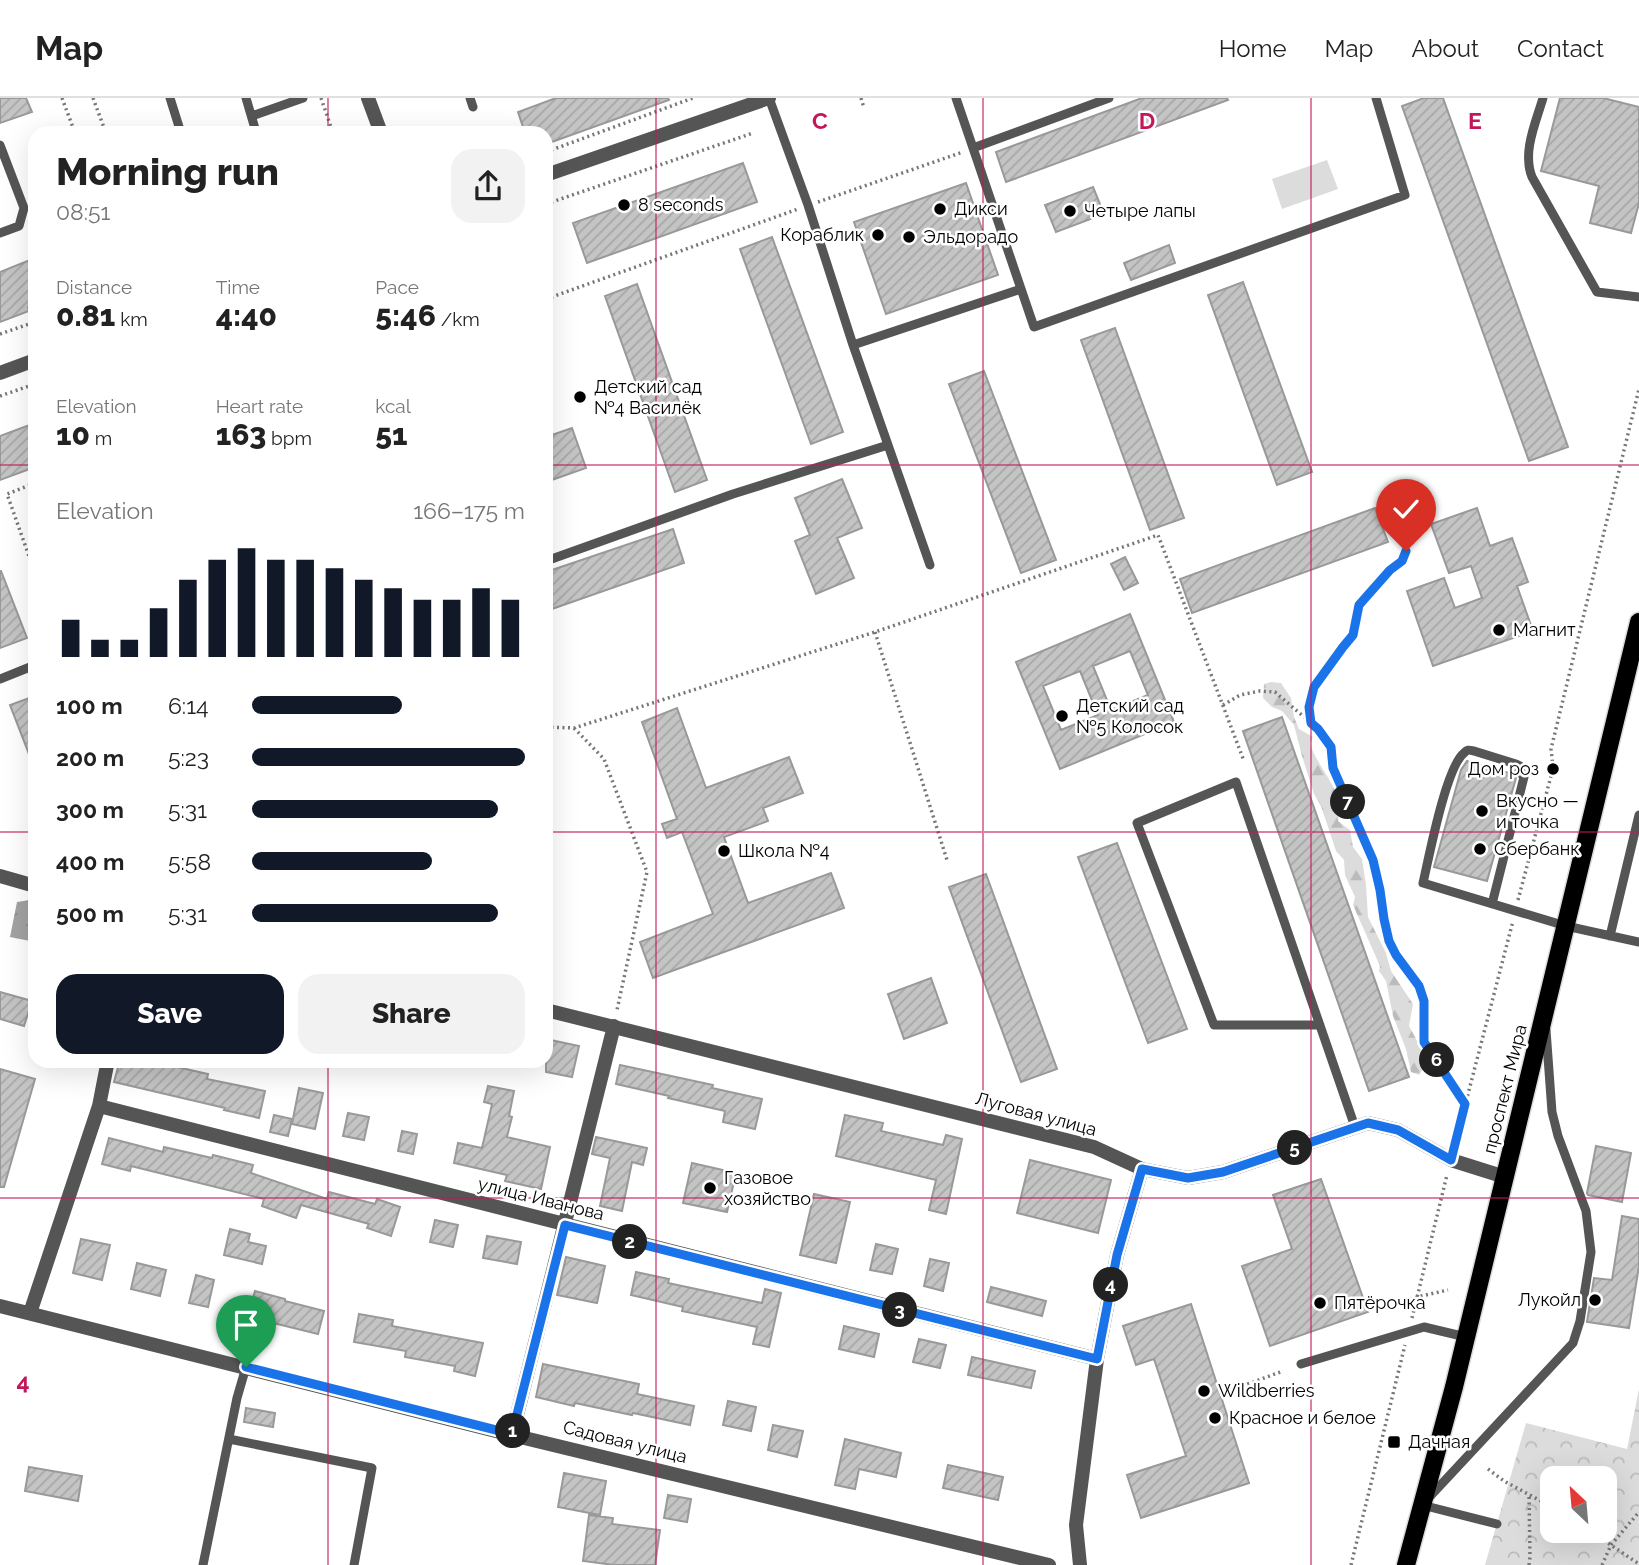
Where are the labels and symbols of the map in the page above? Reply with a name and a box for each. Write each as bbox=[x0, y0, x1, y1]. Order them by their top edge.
text: C bbox=[812, 107, 828, 134]
text: D bbox=[1139, 107, 1155, 134]
text: E bbox=[1468, 107, 1482, 134]
place label: 8 seconds bbox=[638, 194, 724, 215]
marker: 8 seconds bbox=[616, 197, 632, 213]
place label: Дикси bbox=[954, 198, 1008, 219]
place label: Четыре лапы bbox=[1084, 200, 1196, 221]
marker: Дикси bbox=[932, 201, 948, 217]
marker: Четыре лапы bbox=[1062, 203, 1078, 219]
place label: Кораблик bbox=[780, 224, 864, 245]
place label: Эльдорадо bbox=[923, 226, 1018, 247]
marker: Кораблик bbox=[870, 227, 886, 243]
marker: Эльдорадо bbox=[901, 229, 917, 245]
place label: Детский сад №4 Василёк bbox=[594, 376, 702, 418]
marker: Детский сад №4 Василёк bbox=[572, 389, 588, 405]
pin bbox=[1376, 479, 1436, 551]
place label: Магнит bbox=[1513, 619, 1576, 640]
marker: Магнит bbox=[1491, 622, 1507, 638]
place label: Детский сад №5 Колосок bbox=[1076, 695, 1184, 737]
marker: Детский сад №5 Колосок bbox=[1054, 708, 1070, 724]
place label: Дом роз bbox=[1468, 758, 1539, 779]
marker: Дом роз bbox=[1545, 761, 1561, 777]
pin: 7 bbox=[1330, 784, 1366, 820]
place label: Вкусно — и точка bbox=[1496, 790, 1579, 832]
marker: Вкусно — и точка bbox=[1474, 803, 1490, 819]
place label: Сбербанк bbox=[1494, 838, 1580, 859]
place label: Школа №4 bbox=[738, 840, 830, 861]
marker: Сбербанк bbox=[1472, 841, 1488, 857]
marker: Школа №4 bbox=[716, 843, 732, 859]
street label: проспект Мира bbox=[1478, 1022, 1531, 1156]
pin: 6 bbox=[1420, 1042, 1454, 1077]
street label: Луговая улица bbox=[973, 1087, 1099, 1140]
pin: 5 bbox=[1278, 1130, 1312, 1166]
place label: Газовое хозяйство bbox=[724, 1167, 811, 1209]
street label: улица Иванова bbox=[476, 1173, 606, 1224]
marker: Газовое хозяйство bbox=[702, 1180, 718, 1196]
pin: 2 bbox=[612, 1224, 648, 1260]
pin: 4 bbox=[1094, 1268, 1128, 1302]
place label: Лукойл bbox=[1518, 1289, 1581, 1310]
pin: 3 bbox=[883, 1292, 918, 1328]
place label: Пятёрочка bbox=[1334, 1292, 1426, 1313]
marker: Лукойл bbox=[1587, 1292, 1603, 1308]
pin bbox=[216, 1295, 276, 1367]
marker: Пятёрочка bbox=[1312, 1295, 1328, 1311]
text: 4 bbox=[16, 1368, 30, 1395]
place label: Wildberries bbox=[1218, 1380, 1315, 1401]
marker: Wildberries bbox=[1196, 1383, 1212, 1399]
place label: Красное и белое bbox=[1229, 1407, 1376, 1428]
marker: Красное и белое bbox=[1207, 1410, 1223, 1426]
pin: 1 bbox=[496, 1414, 530, 1448]
street label: Садовая улица bbox=[561, 1416, 689, 1467]
place label: Дачная bbox=[1408, 1431, 1470, 1452]
marker: Дачная bbox=[1386, 1434, 1402, 1450]
north arrow bbox=[1540, 1466, 1617, 1544]

